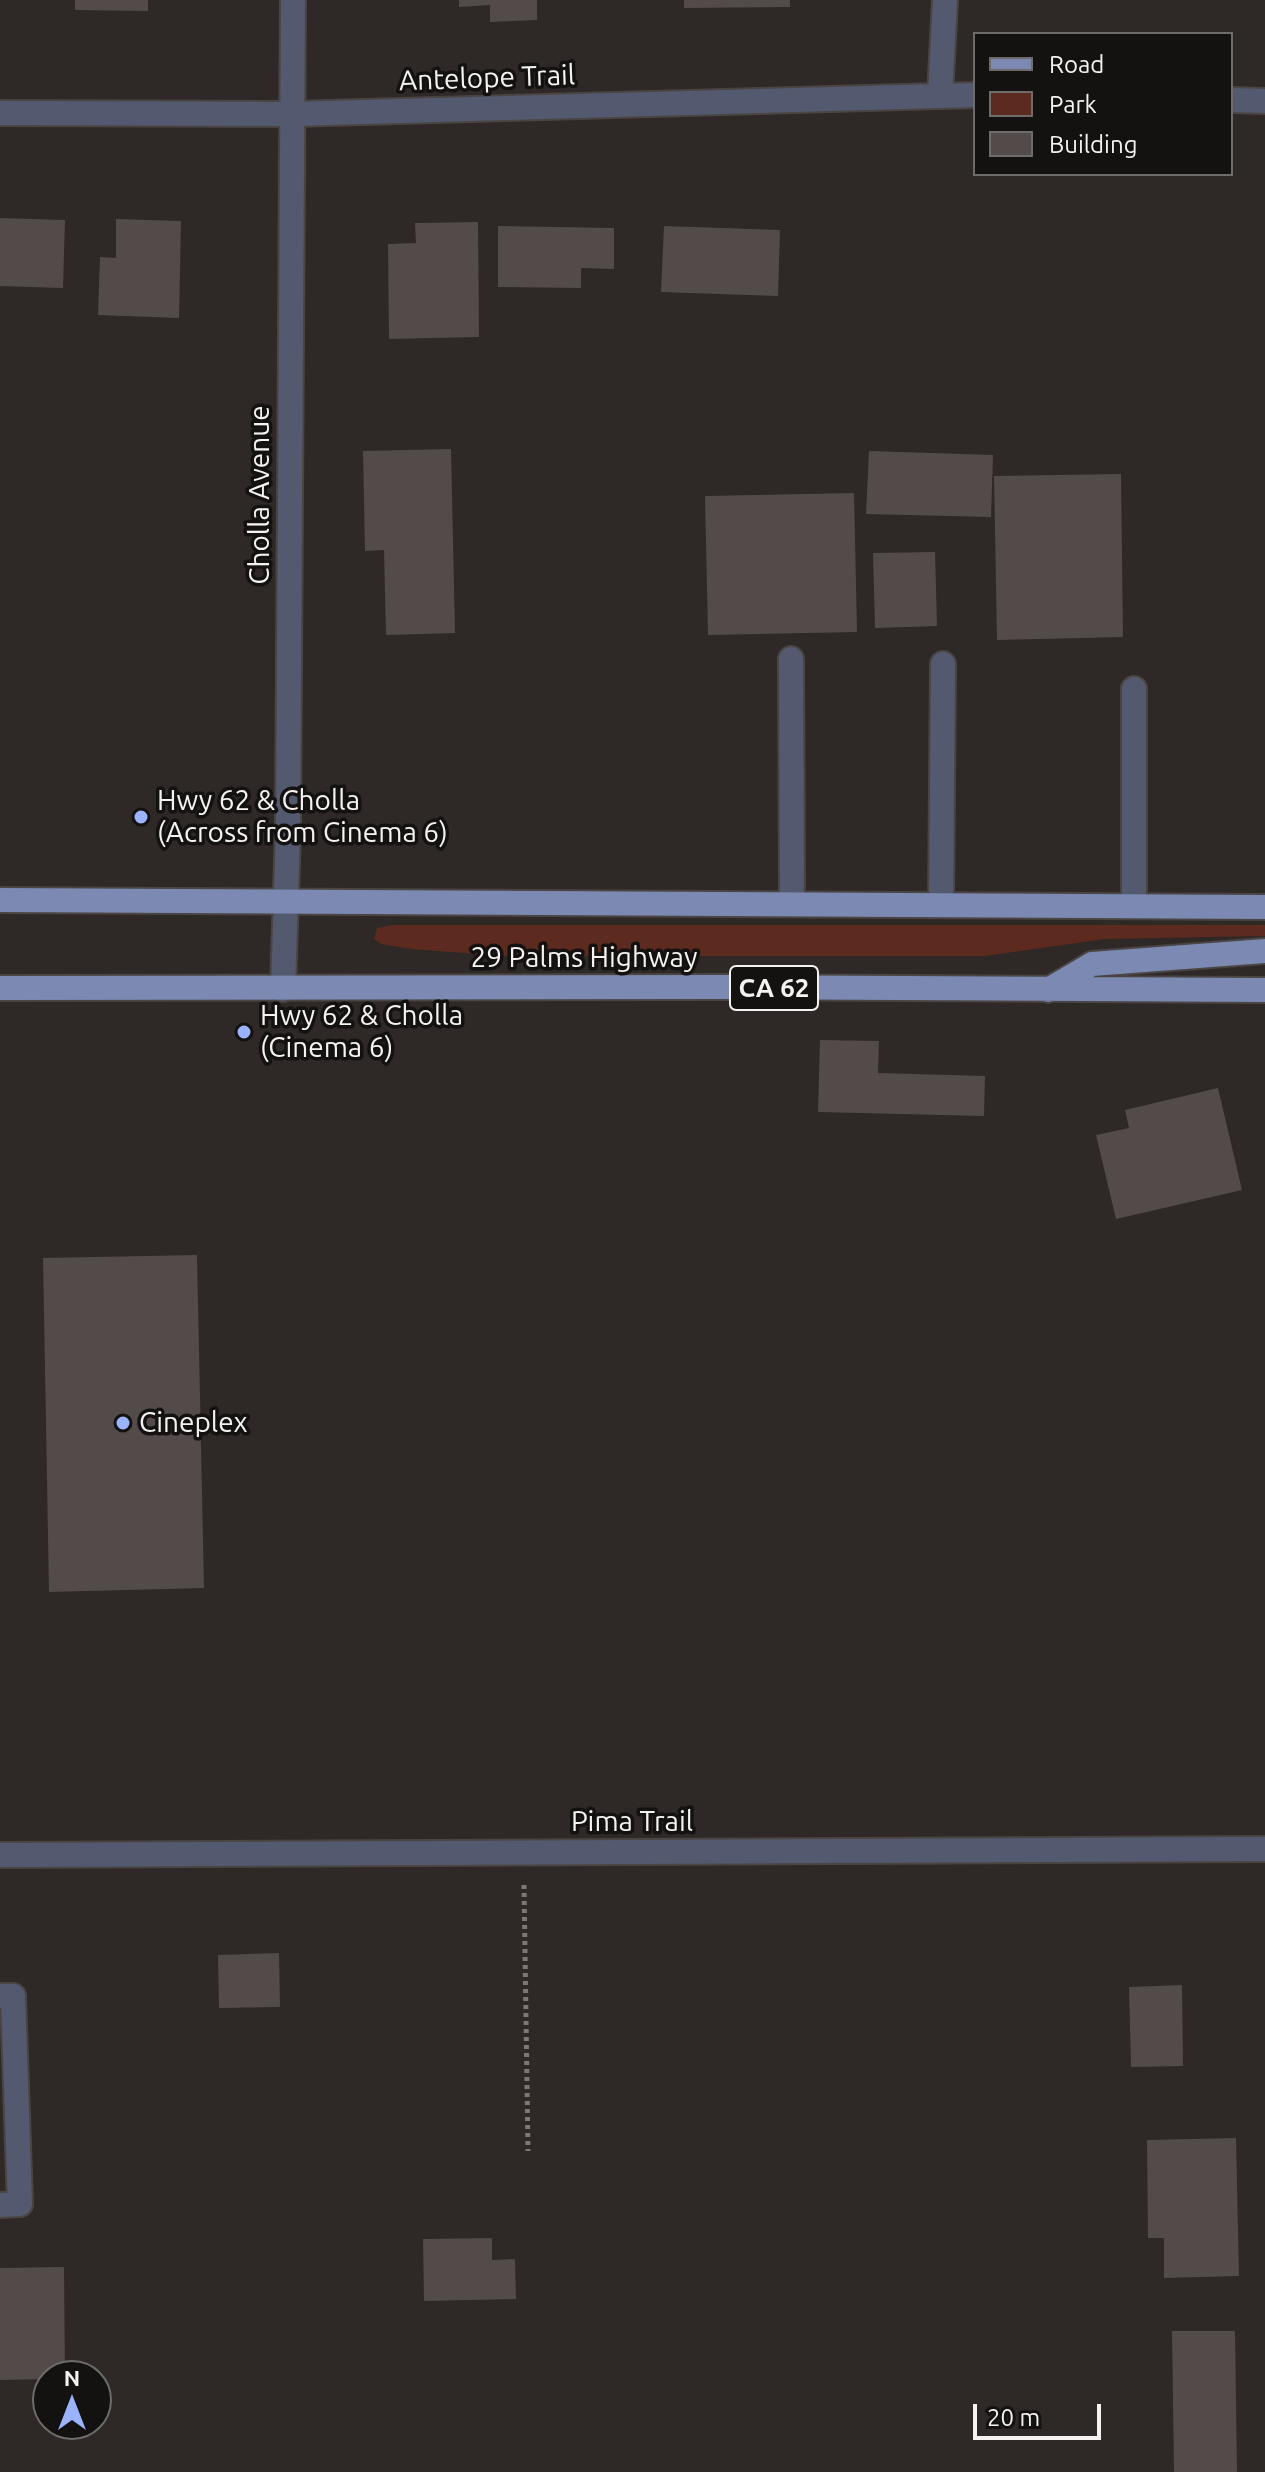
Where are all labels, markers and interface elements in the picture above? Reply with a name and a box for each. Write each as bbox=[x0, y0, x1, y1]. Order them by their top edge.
legend bbox=[973, 32, 1233, 176]
text: Road bbox=[1049, 51, 1104, 78]
street label: Antelope Trail bbox=[398, 58, 576, 98]
text: Park bbox=[1049, 91, 1097, 118]
text: Building bbox=[1049, 131, 1137, 158]
street label: Cholla Avenue bbox=[243, 405, 277, 585]
place label: Hwy 62 & Cholla (Across from Cinema 6) bbox=[157, 784, 448, 850]
marker: Hwy 62 & Cholla (Across from Cinema 6) bbox=[132, 808, 150, 826]
street label: 29 Palms Highway bbox=[471, 941, 697, 975]
road number: CA 62 bbox=[730, 966, 818, 1010]
place label: Hwy 62 & Cholla (Cinema 6) bbox=[260, 999, 463, 1065]
marker: Hwy 62 & Cholla (Cinema 6) bbox=[235, 1023, 253, 1041]
place label: Cineplex bbox=[139, 1406, 248, 1440]
marker: Cineplex bbox=[114, 1414, 132, 1432]
street label: Pima Trail bbox=[571, 1805, 693, 1839]
north arrow bbox=[32, 2360, 112, 2440]
text: N bbox=[64, 2365, 80, 2390]
scale bar bbox=[977, 2388, 1105, 2438]
text: 20 m bbox=[987, 2404, 1040, 2431]

